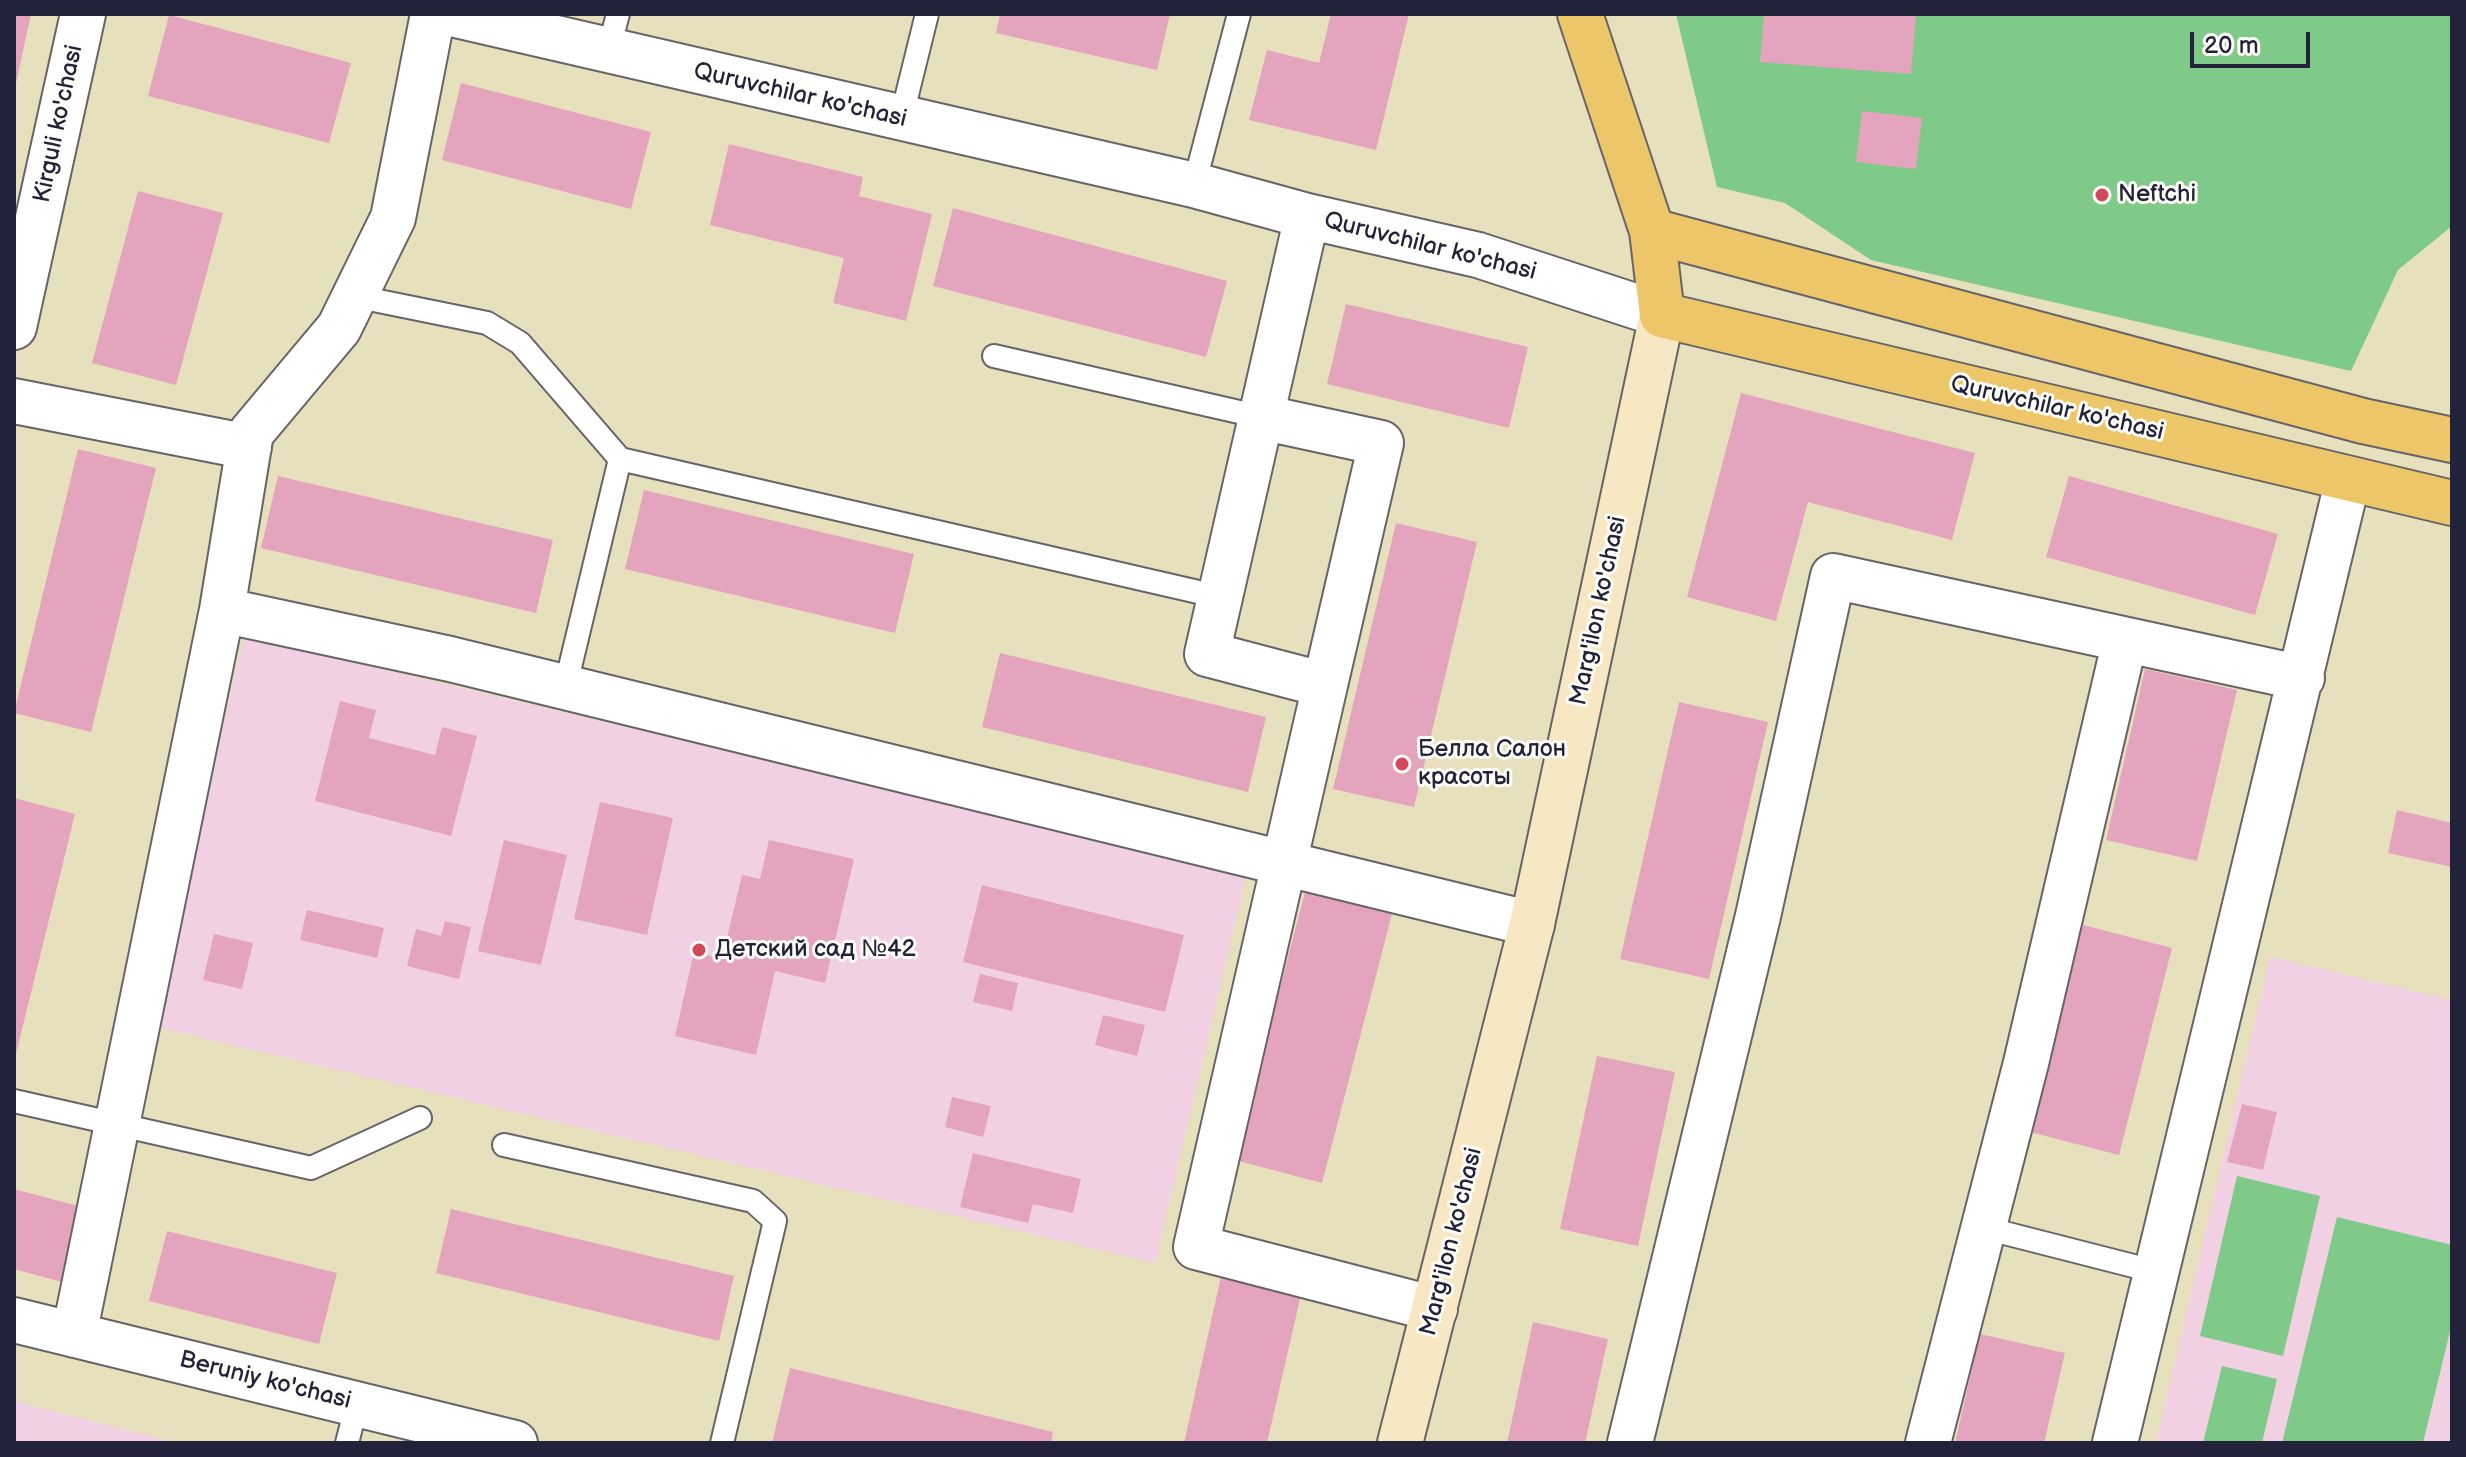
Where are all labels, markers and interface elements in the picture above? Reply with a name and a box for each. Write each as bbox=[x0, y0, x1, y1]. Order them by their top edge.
scale bar bbox=[2194, 16, 2314, 66]
text: 20 m bbox=[2204, 31, 2259, 60]
street label: Kirguli ko'chasi bbox=[28, 42, 90, 206]
street label: Quruvchilar ko'chasi bbox=[691, 57, 909, 135]
place label: Neftchi bbox=[2118, 181, 2196, 209]
marker: Neftchi bbox=[2093, 186, 2111, 204]
street label: Quruvchilar ko'chasi bbox=[1321, 207, 1539, 287]
street label: Quruvchilar ko'chasi bbox=[1948, 370, 2166, 448]
street label: Marg'ilon ko'chasi bbox=[1565, 514, 1633, 708]
place label: Белла Салон красоты bbox=[1418, 736, 1566, 792]
marker: Белла Салон красоты bbox=[1393, 755, 1411, 773]
place label: Детский сад №42 bbox=[715, 936, 916, 964]
marker: Детский сад №42 bbox=[690, 941, 708, 959]
street label: Marg'ilon ko'chasi bbox=[1415, 1145, 1489, 1339]
street label: Beruniy ko'chasi bbox=[176, 1346, 354, 1416]

